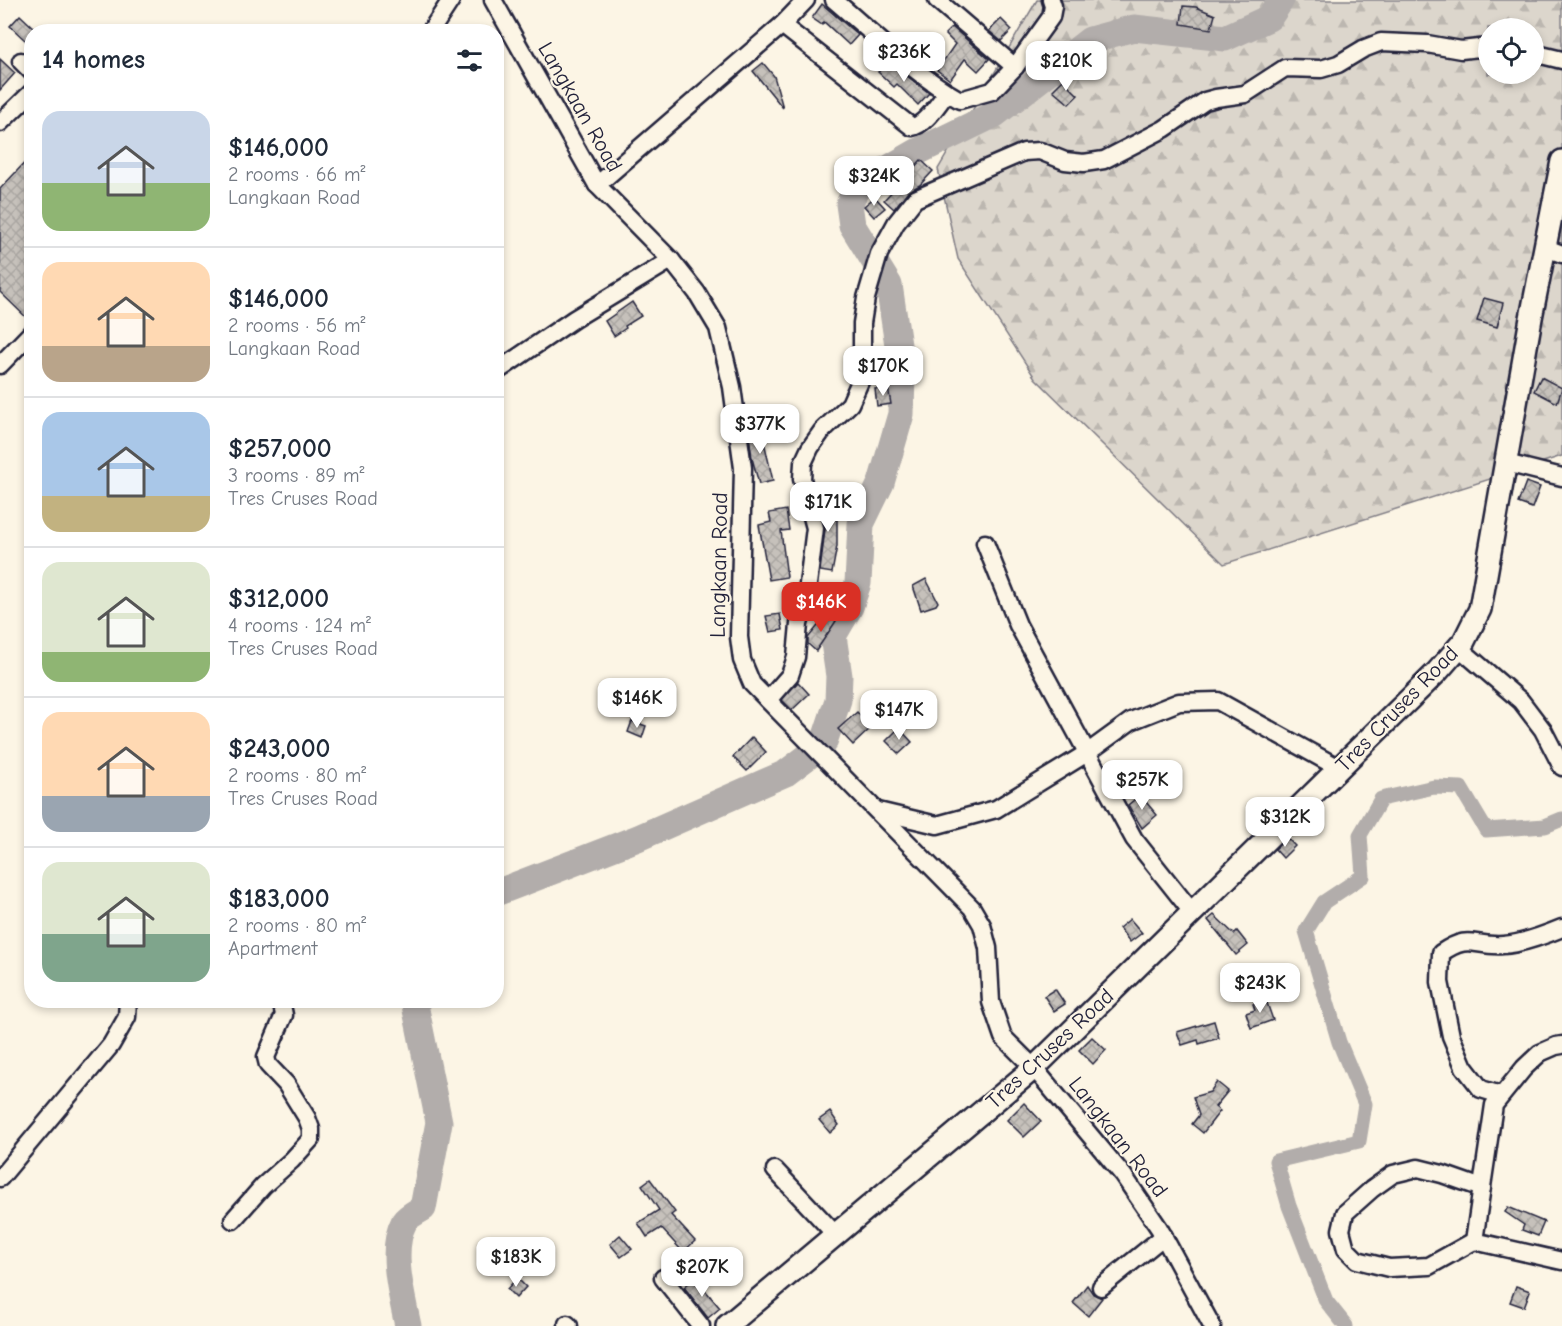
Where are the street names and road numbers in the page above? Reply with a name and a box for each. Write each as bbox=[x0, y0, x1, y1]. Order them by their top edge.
street label: Langkaan Road bbox=[532, 37, 628, 177]
street label: Langkaan Road bbox=[705, 492, 733, 638]
street label: Tres Cruses Road bbox=[1330, 641, 1464, 777]
street label: Tres Cruses Road bbox=[981, 983, 1119, 1115]
street label: Langkaan Road bbox=[1063, 1072, 1173, 1202]

